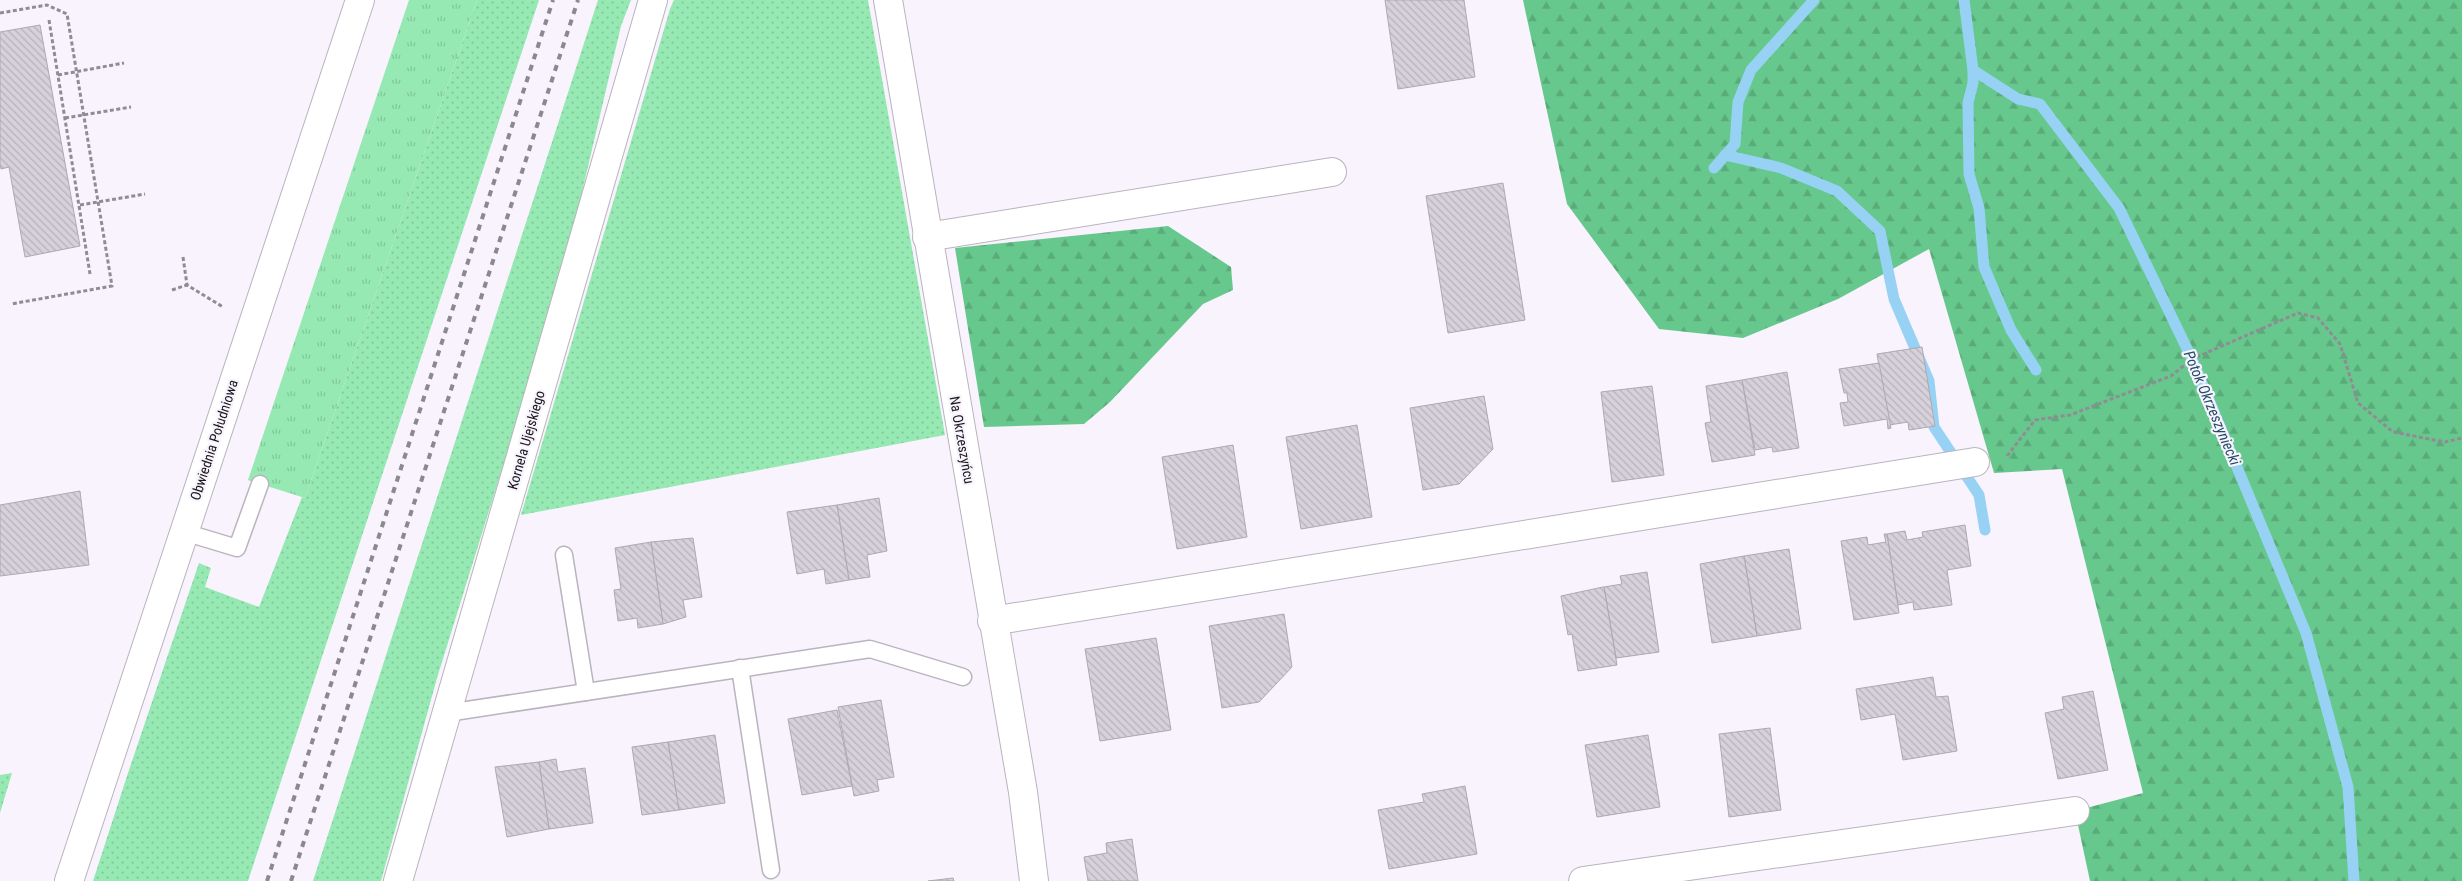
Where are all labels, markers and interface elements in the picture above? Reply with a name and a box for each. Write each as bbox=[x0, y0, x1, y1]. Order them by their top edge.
water label: Potok Okrzeszyniecki bbox=[2180, 348, 2244, 468]
street label: Obwiednia Południowa bbox=[187, 378, 241, 502]
street label: Kornela Ujejskiego bbox=[504, 389, 548, 491]
street label: Na Okrzeszyńcu bbox=[946, 395, 978, 485]

